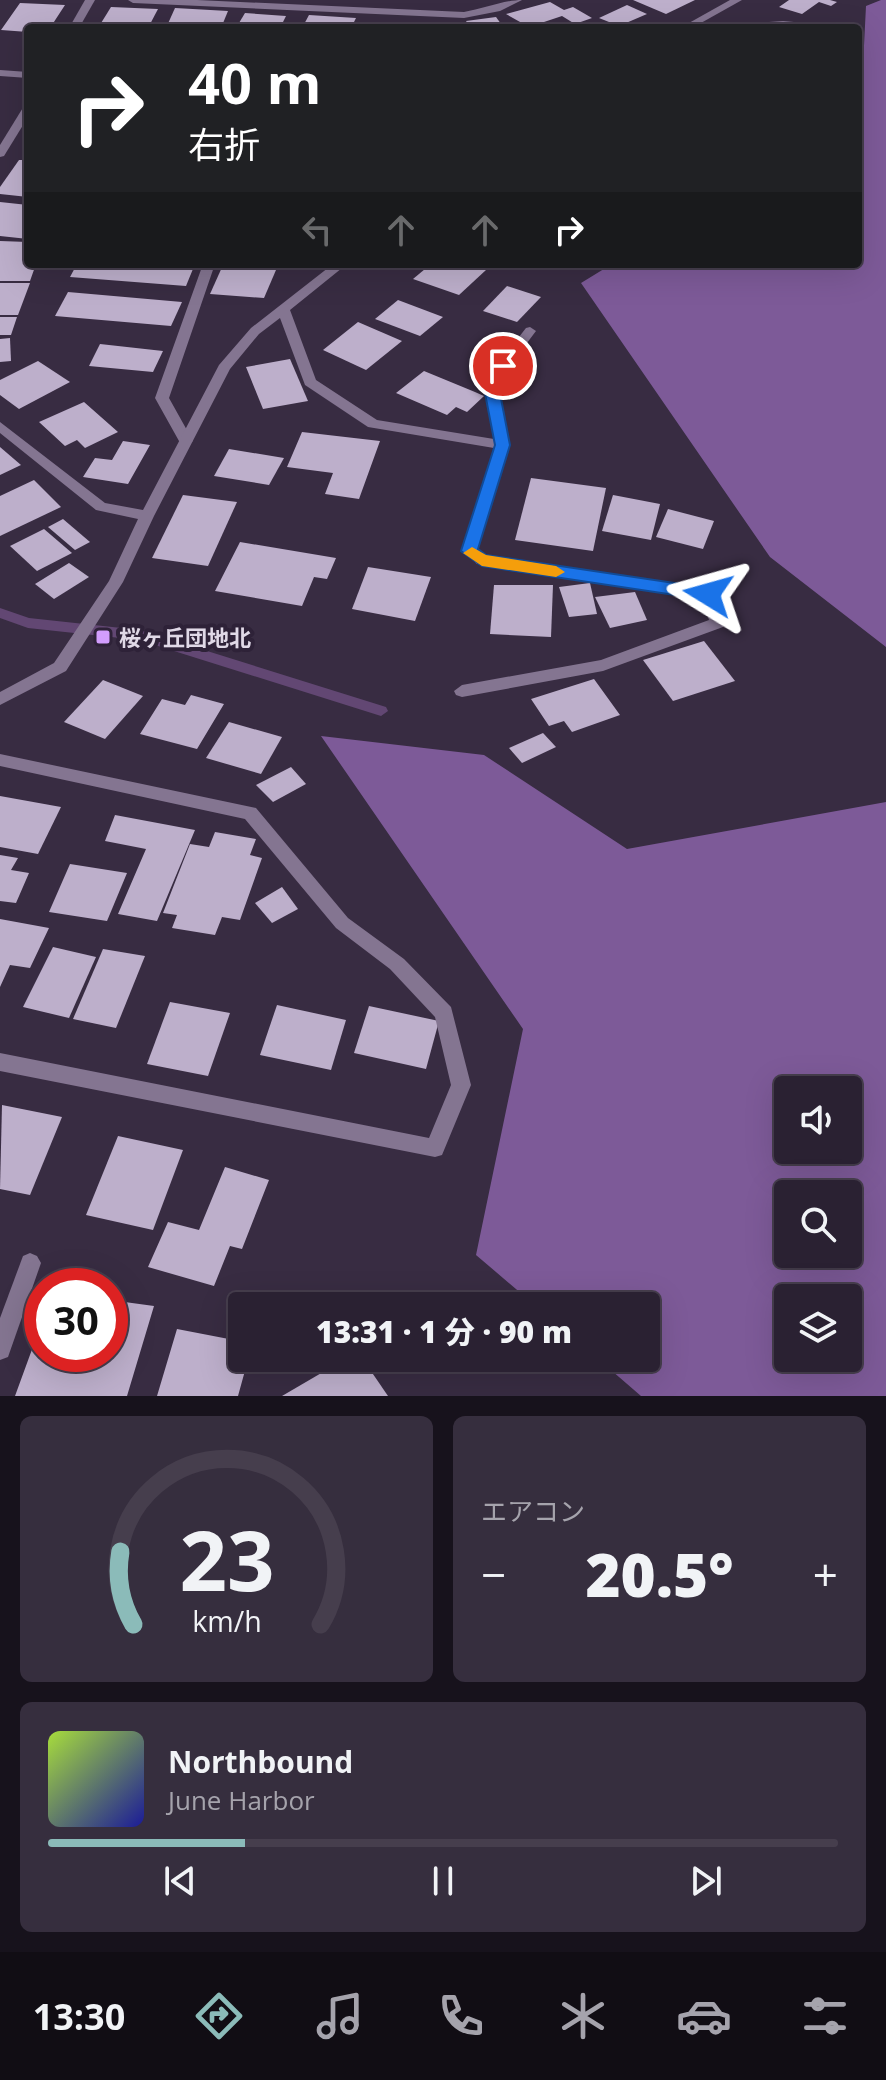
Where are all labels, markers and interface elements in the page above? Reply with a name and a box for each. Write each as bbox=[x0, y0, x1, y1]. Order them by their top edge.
text: 40 m bbox=[188, 44, 322, 120]
icon: right bbox=[56, 56, 160, 160]
text: 右折 bbox=[188, 120, 260, 169]
icon: left bbox=[295, 208, 339, 252]
icon: ahead bbox=[379, 208, 423, 252]
icon: ahead bbox=[463, 208, 507, 252]
icon: right bbox=[547, 208, 591, 252]
pin bbox=[469, 332, 537, 400]
icon: arrive bbox=[481, 344, 525, 388]
position arrow bbox=[666, 552, 750, 636]
place label: 桜ヶ丘団地北 bbox=[119, 622, 251, 652]
marker: 桜ヶ丘団地北 bbox=[94, 628, 112, 646]
map controls bbox=[774, 1076, 862, 1372]
button: sound bbox=[774, 1076, 862, 1164]
button: search bbox=[774, 1180, 862, 1268]
speed limit sign: 30 bbox=[24, 1268, 128, 1372]
button: layers bbox=[774, 1284, 862, 1372]
text: 13:31 · 1 分 · 90 m bbox=[316, 1311, 572, 1352]
text: エアコン bbox=[481, 1493, 585, 1529]
text: 23 bbox=[179, 1502, 274, 1615]
text: 20.5° bbox=[585, 1533, 734, 1615]
text: − bbox=[481, 1544, 506, 1604]
text: + bbox=[813, 1544, 838, 1604]
text: km/h bbox=[192, 1601, 261, 1640]
text: Northbound bbox=[168, 1741, 353, 1782]
text: June Harbor bbox=[168, 1782, 315, 1818]
icon: previous bbox=[158, 1859, 202, 1903]
icon: pause bbox=[421, 1859, 465, 1903]
icon: next bbox=[684, 1859, 728, 1903]
icon: directions bbox=[191, 1988, 247, 2044]
icon: music bbox=[312, 1988, 368, 2044]
icon: phone bbox=[433, 1988, 489, 2044]
icon: climate bbox=[555, 1988, 611, 2044]
icon: car bbox=[676, 1988, 732, 2044]
icon: filters bbox=[797, 1988, 853, 2044]
text: 13:30 bbox=[33, 1992, 125, 2041]

